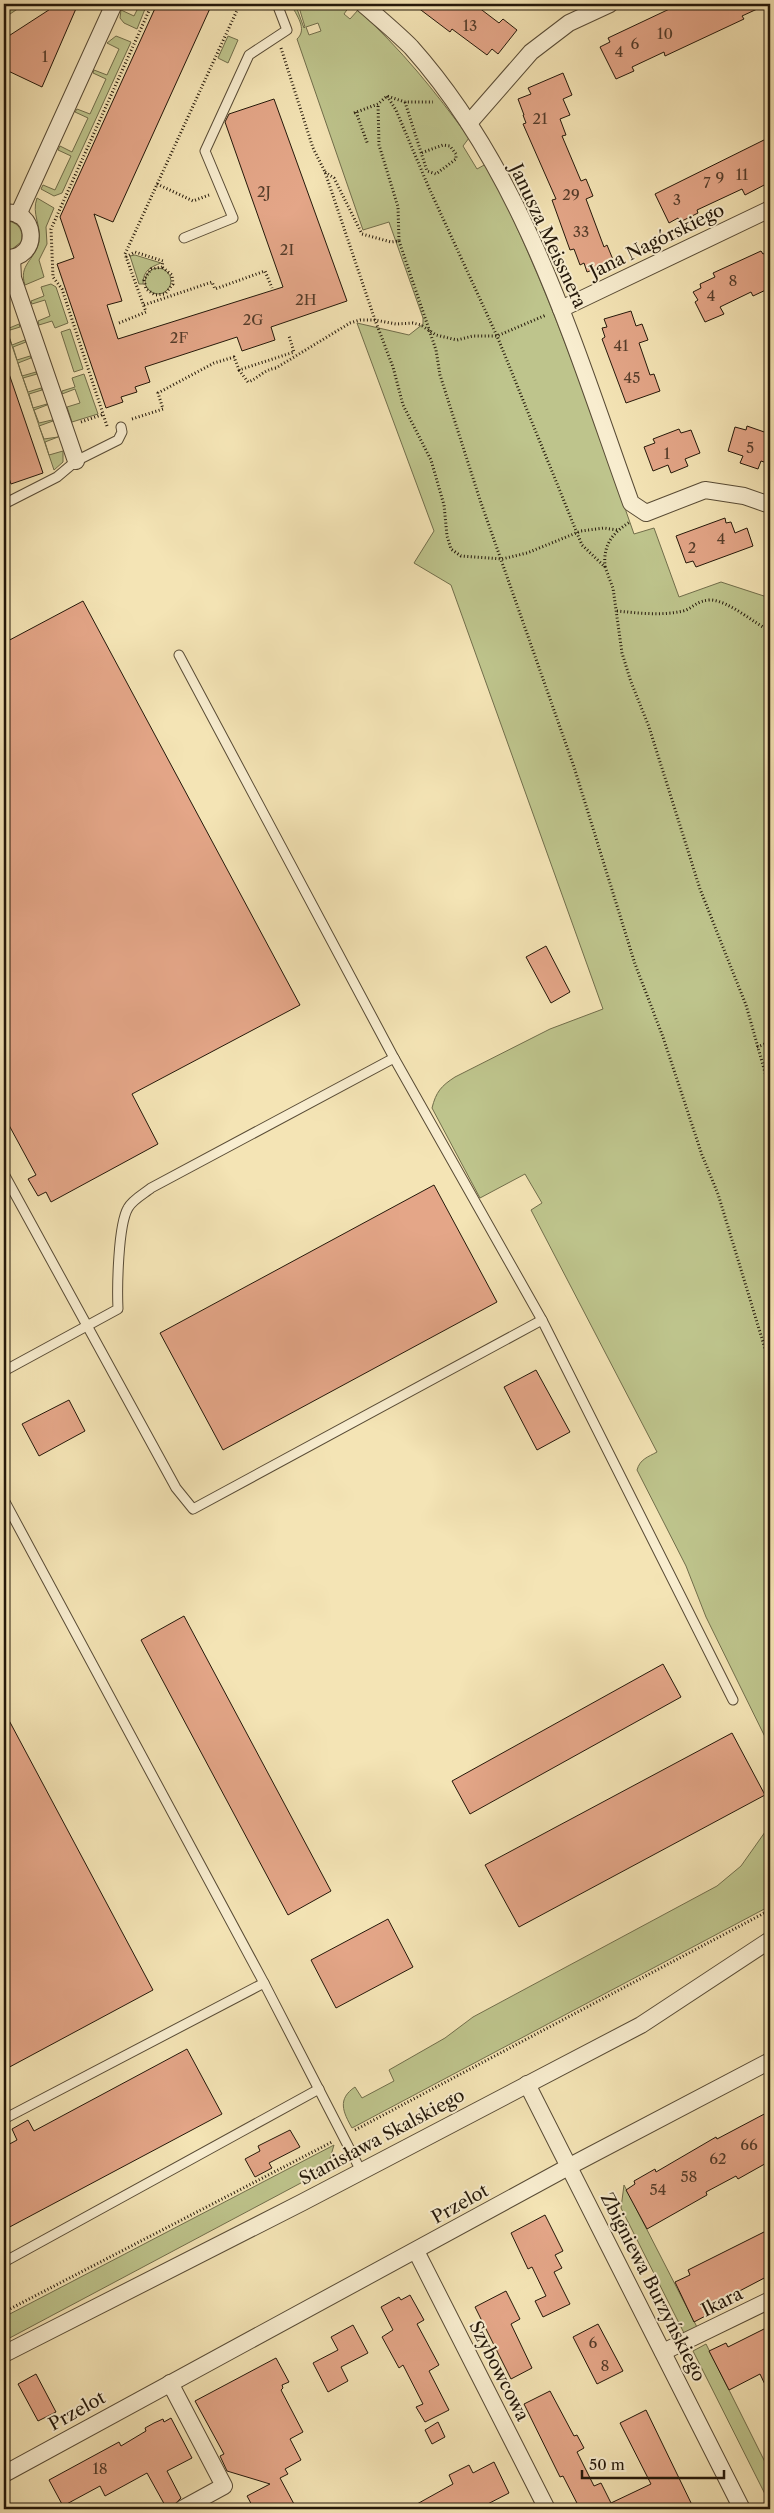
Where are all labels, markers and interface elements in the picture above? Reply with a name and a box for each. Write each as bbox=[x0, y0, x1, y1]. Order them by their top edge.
house number: 13 bbox=[463, 16, 477, 35]
house number: 10 bbox=[657, 24, 673, 43]
house number: 6 bbox=[631, 34, 640, 53]
house number: 4 bbox=[615, 42, 623, 61]
house number: 1 bbox=[42, 47, 49, 66]
house number: 21 bbox=[533, 109, 548, 128]
street label: Janusza Meissnera bbox=[504, 158, 591, 312]
house number: 11 bbox=[736, 165, 749, 184]
house number: 9 bbox=[716, 168, 724, 187]
house number: 7 bbox=[703, 173, 711, 192]
house number: 2J bbox=[257, 182, 271, 201]
house number: 29 bbox=[562, 185, 580, 204]
house number: 3 bbox=[673, 190, 681, 209]
street label: Jana Nagórskiego bbox=[583, 199, 728, 284]
house number: 33 bbox=[573, 222, 589, 241]
house number: 2I bbox=[280, 240, 294, 259]
house number: 8 bbox=[729, 271, 738, 290]
house number: 4 bbox=[707, 286, 715, 305]
house number: 2H bbox=[295, 290, 317, 309]
house number: 2G bbox=[243, 310, 263, 329]
house number: 2F bbox=[170, 328, 188, 347]
house number: 41 bbox=[614, 336, 629, 355]
house number: 45 bbox=[624, 368, 640, 387]
house number: 5 bbox=[746, 438, 754, 457]
house number: 1 bbox=[664, 444, 671, 463]
house number: 4 bbox=[717, 529, 725, 548]
house number: 2 bbox=[688, 538, 696, 557]
street label: Stanisława Skalskiego bbox=[296, 2084, 468, 2190]
house number: 66 bbox=[740, 2135, 758, 2154]
house number: 62 bbox=[709, 2149, 727, 2168]
house number: 58 bbox=[680, 2167, 698, 2186]
street label: Przelot bbox=[428, 2179, 493, 2229]
house number: 54 bbox=[650, 2180, 666, 2199]
street label: Zbigniewa Burzyńskiego bbox=[596, 2189, 710, 2385]
street label: Ikara bbox=[698, 2282, 747, 2321]
street label: Szybowcowa bbox=[464, 2317, 534, 2425]
house number: 6 bbox=[589, 2333, 598, 2352]
house number: 8 bbox=[601, 2356, 610, 2375]
street label: Przelot bbox=[45, 2386, 110, 2436]
scale bar bbox=[582, 2448, 724, 2480]
text: 50 m bbox=[589, 2455, 625, 2474]
house number: 18 bbox=[92, 2459, 108, 2478]

